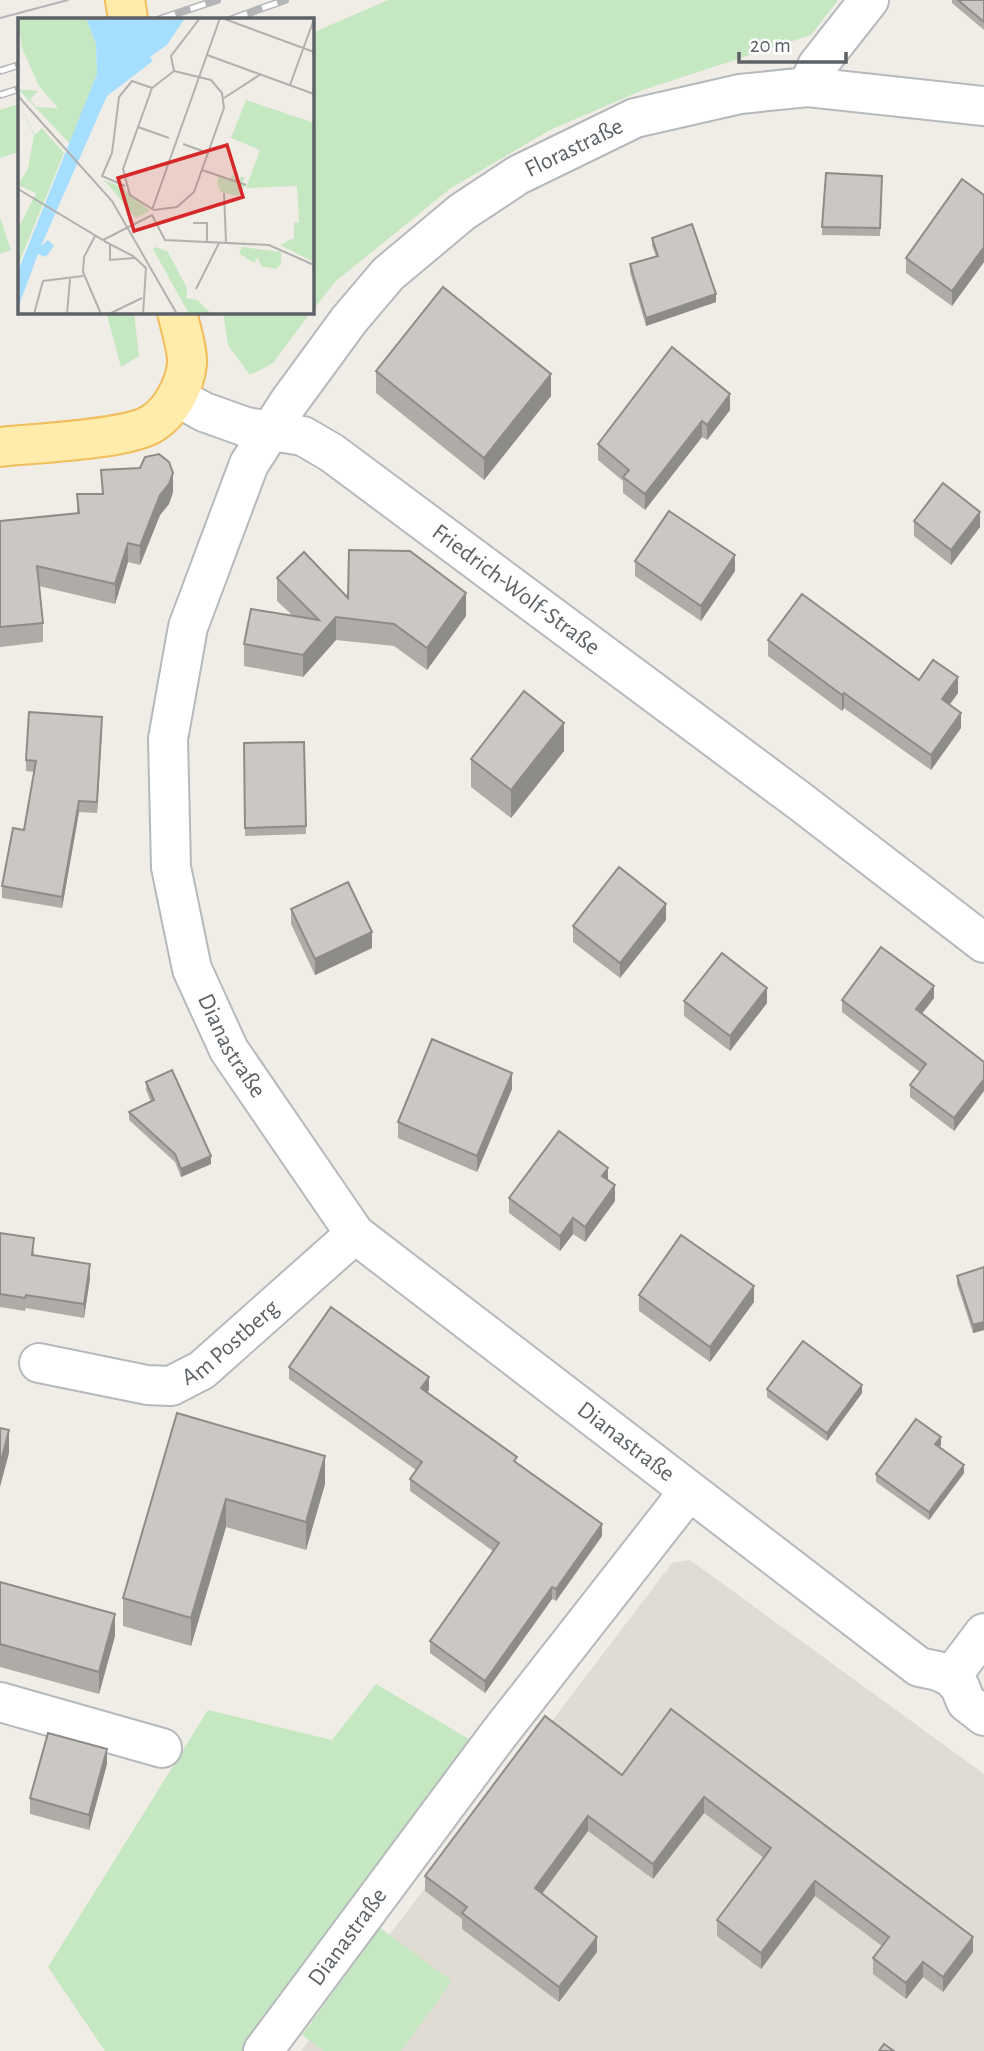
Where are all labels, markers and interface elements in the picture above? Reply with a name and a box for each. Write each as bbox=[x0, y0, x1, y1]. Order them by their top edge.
inset map bbox=[18, 18, 313, 313]
scale bar bbox=[739, 21, 846, 65]
text: 20 m bbox=[750, 35, 791, 56]
street label: Florastraße bbox=[521, 114, 627, 182]
street label: Friedrich-Wolf-Straße bbox=[428, 520, 604, 660]
street label: Dianastraße bbox=[193, 990, 270, 1102]
street label: Am Postberg bbox=[178, 1295, 284, 1390]
street label: Dianastraße bbox=[573, 1397, 679, 1486]
street label: Dianastraße bbox=[304, 1884, 392, 1990]

